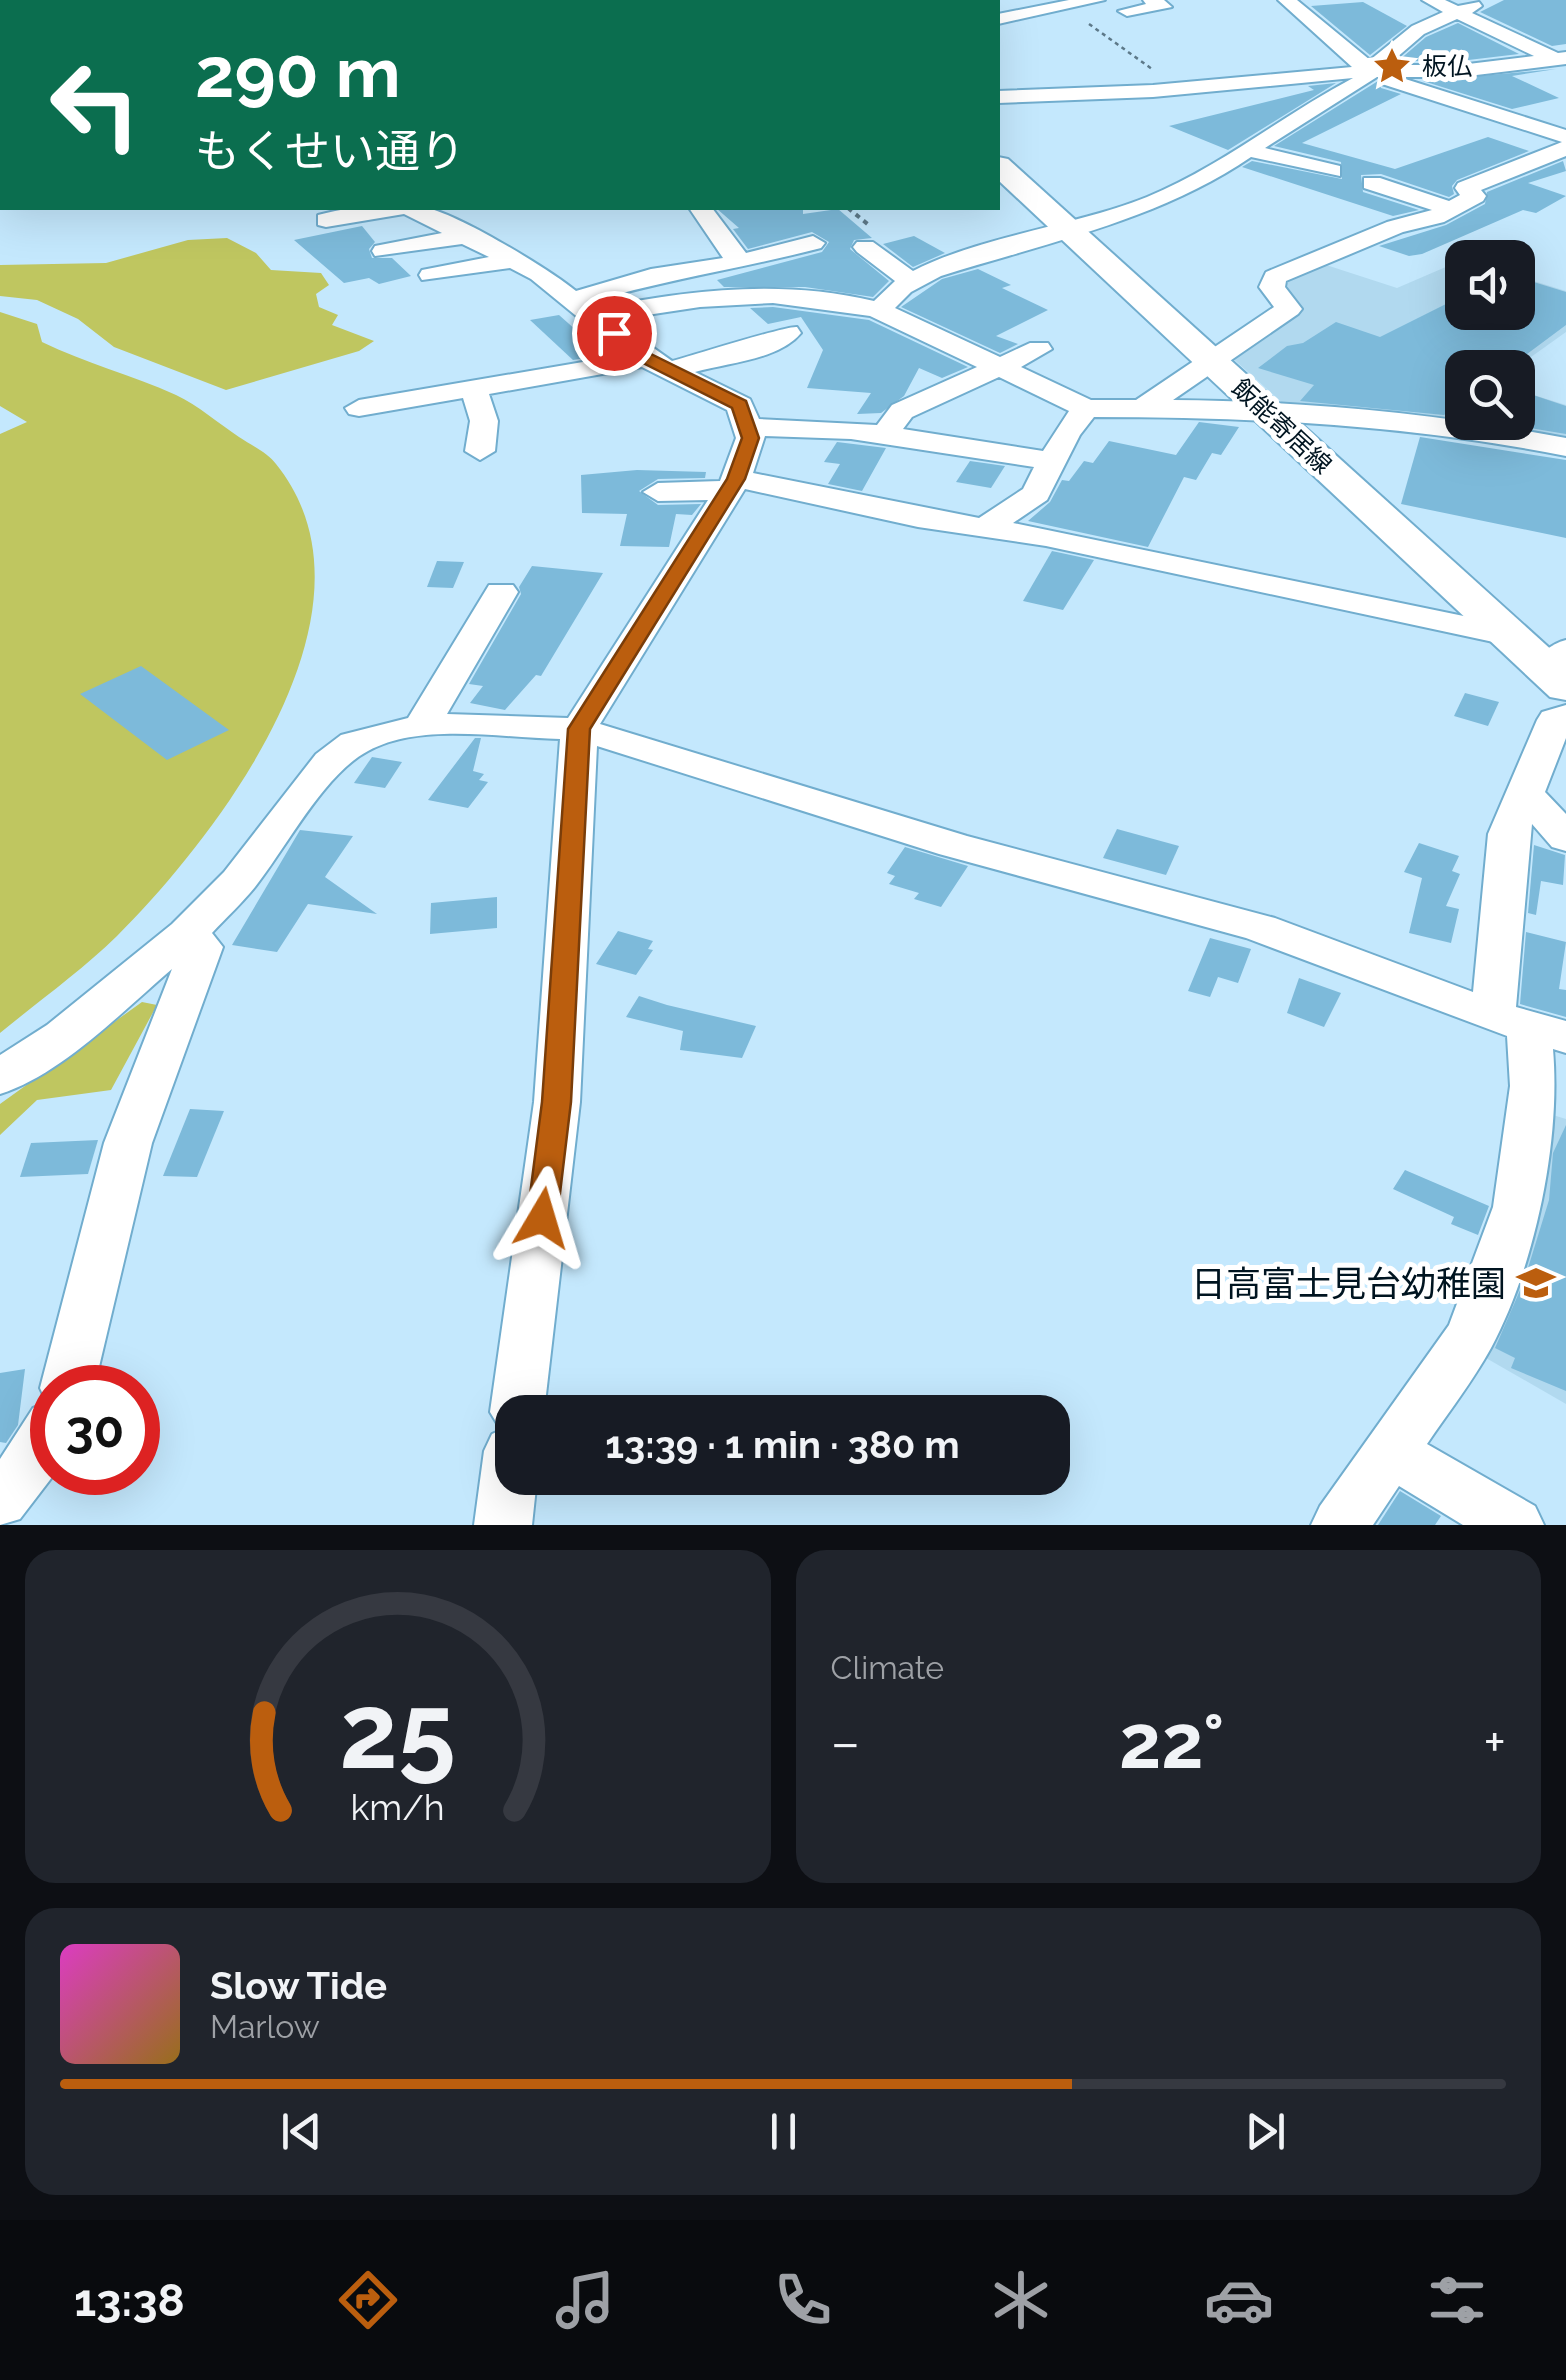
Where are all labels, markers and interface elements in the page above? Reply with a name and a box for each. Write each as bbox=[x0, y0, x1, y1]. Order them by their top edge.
text: 290 m bbox=[195, 31, 401, 113]
icon: left bbox=[30, 40, 160, 170]
place icon: 板仏 bbox=[1371, 45, 1413, 87]
place label: 板仏 bbox=[1422, 51, 1472, 81]
text: もくせい通り bbox=[195, 125, 465, 178]
map controls bbox=[1445, 240, 1535, 440]
button: sound bbox=[1445, 240, 1535, 330]
pin bbox=[572, 291, 657, 376]
icon: arrive bbox=[587, 306, 642, 361]
button: search bbox=[1445, 350, 1535, 440]
street label: 飯能寄居線 bbox=[1226, 372, 1338, 480]
position arrow bbox=[490, 1166, 594, 1270]
school or university icon: 日高富士見台幼稚園 bbox=[1515, 1262, 1557, 1304]
place label: 日高富士見台幼稚園 bbox=[1191, 1263, 1506, 1304]
speed limit sign: 30 bbox=[30, 1365, 160, 1495]
text: 13:39 · 1 min · 380 m bbox=[605, 1422, 960, 1467]
text: Climate bbox=[831, 1649, 944, 1686]
text: 25 bbox=[340, 1670, 456, 1792]
text: 22° bbox=[1119, 1697, 1224, 1786]
text: − bbox=[831, 1710, 860, 1775]
text: + bbox=[1483, 1710, 1506, 1775]
text: km/h bbox=[351, 1786, 445, 1828]
text: Slow Tide bbox=[210, 1963, 387, 2008]
text: Marlow bbox=[210, 2008, 320, 2045]
icon: previous bbox=[274, 2104, 329, 2159]
icon: pause bbox=[756, 2104, 811, 2159]
icon: next bbox=[1238, 2104, 1293, 2159]
icon: directions bbox=[333, 2265, 403, 2335]
icon: music bbox=[550, 2265, 620, 2335]
icon: phone bbox=[768, 2265, 838, 2335]
icon: climate bbox=[986, 2265, 1056, 2335]
icon: car bbox=[1204, 2265, 1274, 2335]
icon: filters bbox=[1422, 2265, 1492, 2335]
text: 13:38 bbox=[74, 2274, 185, 2327]

